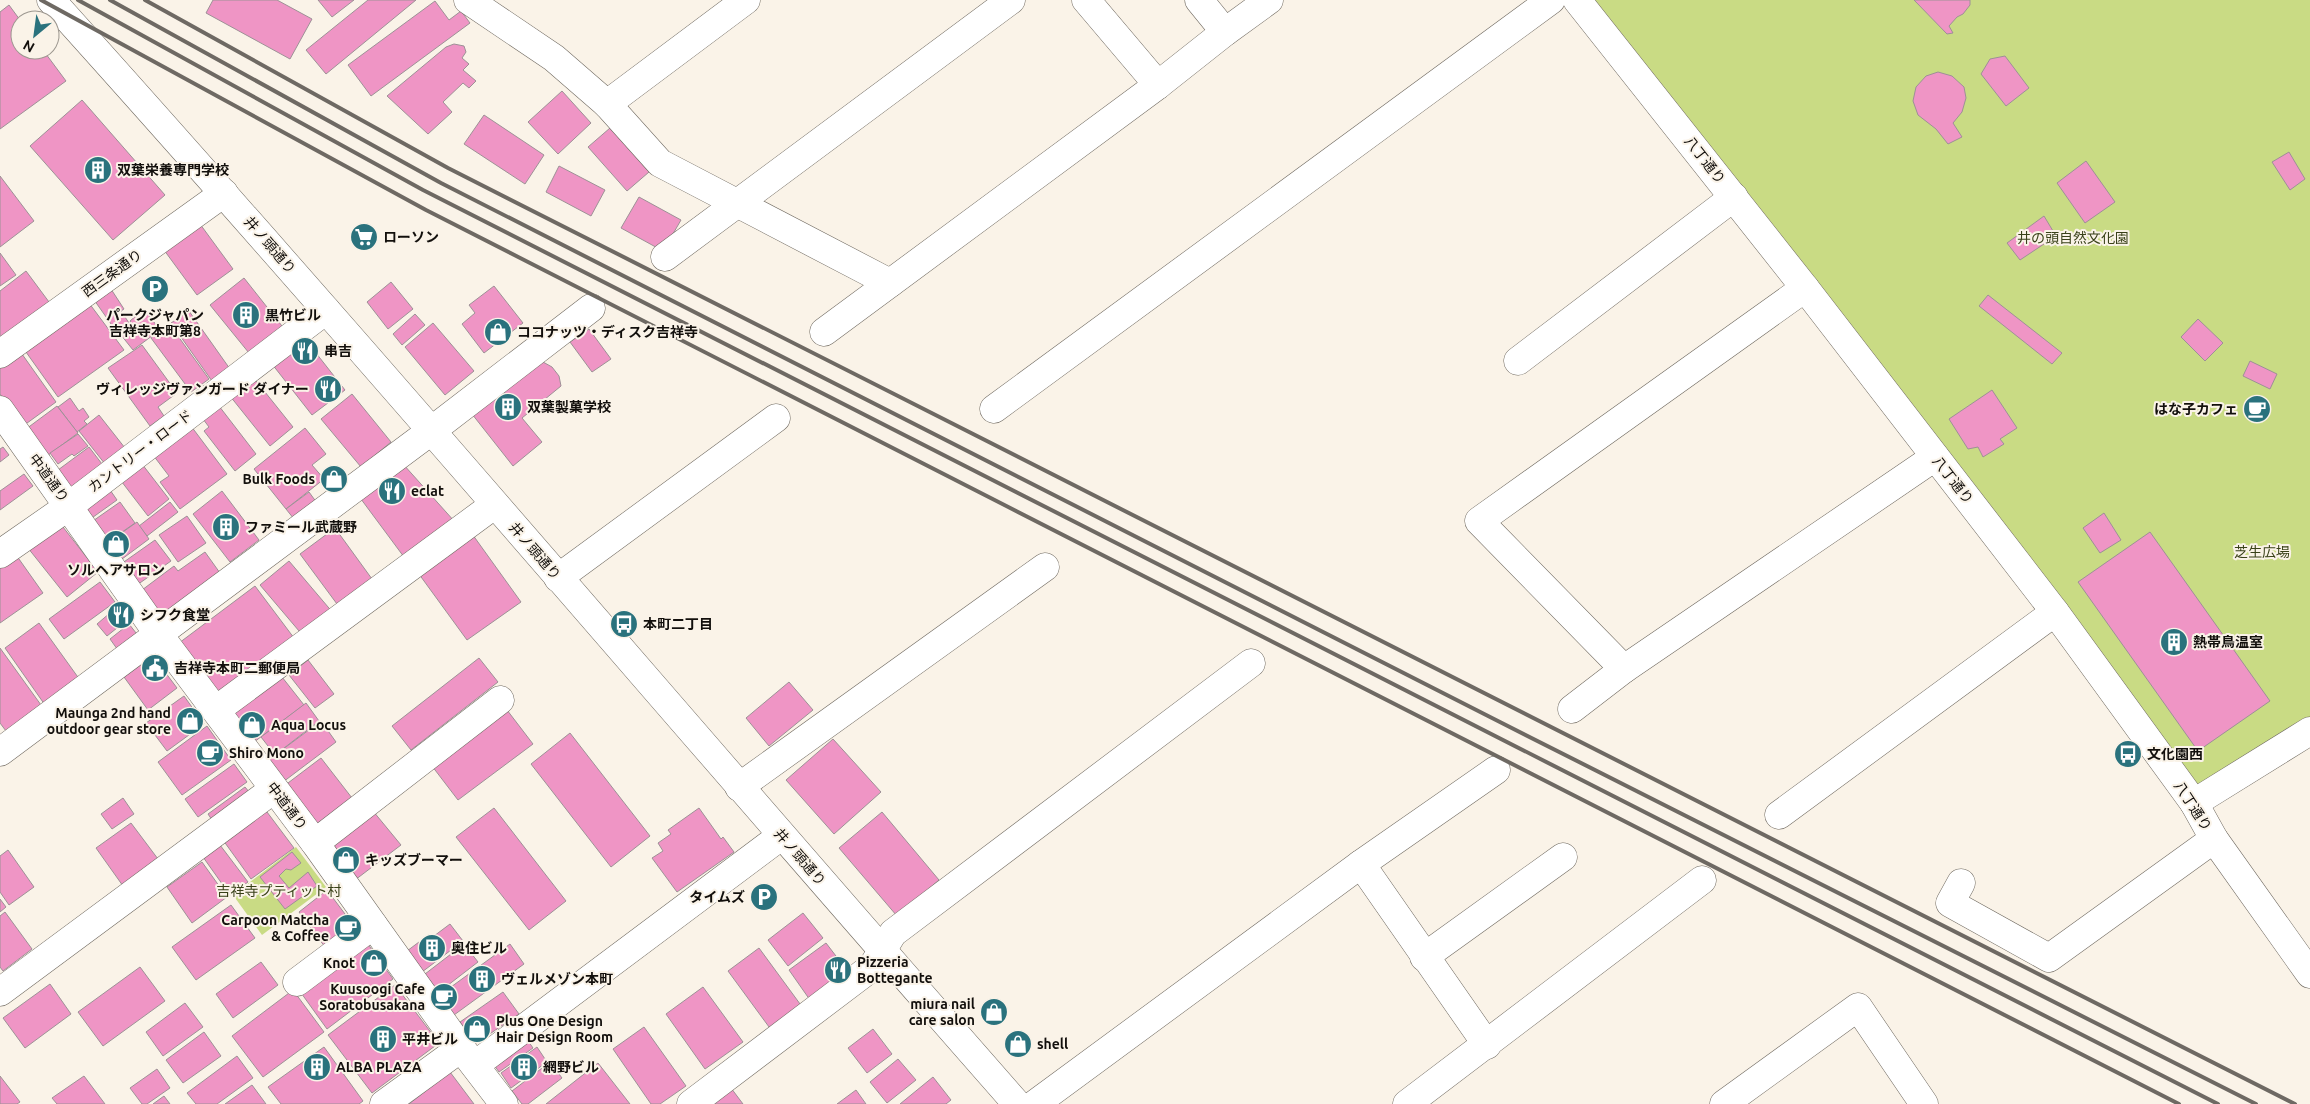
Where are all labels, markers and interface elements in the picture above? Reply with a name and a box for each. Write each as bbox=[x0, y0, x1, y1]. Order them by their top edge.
north arrow bbox=[10, 10, 60, 60]
text: N bbox=[20, 37, 37, 56]
street label: 八丁通り bbox=[1681, 133, 1729, 187]
building icon: 双葉栄養専門学校 bbox=[83, 155, 113, 185]
place label: 双葉栄養専門学校 bbox=[117, 162, 229, 178]
street label: 井ノ頭通り bbox=[241, 213, 299, 277]
supermarket icon: ローソン bbox=[349, 222, 379, 252]
place label: ローソン bbox=[383, 229, 439, 245]
park label: 井の頭自然文化園 bbox=[2017, 230, 2129, 246]
street label: 西三条通り bbox=[79, 246, 145, 300]
parking icon: パークジャパン 吉祥寺本町第8 bbox=[140, 274, 170, 304]
building icon: 黒竹ビル bbox=[231, 300, 261, 330]
place label: パークジャパン 吉祥寺本町第8 bbox=[106, 307, 204, 339]
place label: 黒竹ビル bbox=[265, 307, 321, 323]
shop icon: ココナッツ・ディスク吉祥寺 bbox=[483, 317, 513, 347]
place label: ココナッツ・ディスク吉祥寺 bbox=[517, 324, 698, 340]
restaurant icon: 串吉 bbox=[290, 336, 320, 366]
place label: 串吉 bbox=[324, 343, 352, 359]
restaurant icon: ヴィレッジヴァンガード ダイナー bbox=[313, 374, 343, 404]
place label: ヴィレッジヴァンガード ダイナー bbox=[96, 381, 309, 397]
building icon: 双葉製菓学校 bbox=[493, 392, 523, 422]
cafe icon: はな子カフェ bbox=[2242, 394, 2272, 424]
place label: 双葉製菓学校 bbox=[527, 399, 611, 415]
place label: はな子カフェ bbox=[2154, 401, 2238, 417]
street label: カントリー・ロード bbox=[85, 407, 195, 495]
street label: 中道通り bbox=[26, 451, 72, 505]
street label: 八丁通り bbox=[1929, 453, 1977, 507]
shop icon: Bulk Foods bbox=[319, 464, 349, 494]
place label: Bulk Foods bbox=[243, 471, 315, 487]
restaurant icon: eclat bbox=[377, 476, 407, 506]
place label: eclat bbox=[411, 483, 444, 499]
building icon: ファミール武蔵野 bbox=[211, 512, 241, 542]
place label: ファミール武蔵野 bbox=[245, 519, 357, 535]
street label: 井ノ頭通り bbox=[506, 519, 564, 583]
shop icon: ソルヘアサロン bbox=[101, 529, 131, 559]
park label: 芝生広場 bbox=[2234, 544, 2290, 560]
place label: ソルヘアサロン bbox=[67, 562, 165, 578]
restaurant icon: シフク食堂 bbox=[106, 600, 136, 630]
place label: シフク食堂 bbox=[140, 607, 210, 623]
bus stop icon: 本町二丁目 bbox=[609, 609, 639, 639]
place label: 本町二丁目 bbox=[643, 616, 713, 632]
building icon: 熱帯鳥温室 bbox=[2159, 627, 2189, 657]
place label: 熱帯鳥温室 bbox=[2193, 634, 2263, 650]
public building icon: 吉祥寺本町二郵便局 bbox=[140, 653, 170, 683]
place label: 吉祥寺本町二郵便局 bbox=[174, 660, 300, 676]
place label: Maunga 2nd hand outdoor gear store bbox=[47, 705, 171, 737]
shop icon: Maunga 2nd hand outdoor gear store bbox=[175, 706, 205, 736]
shop icon: Aqua Locus bbox=[237, 710, 267, 740]
place label: Aqua Locus bbox=[271, 717, 346, 733]
cafe icon: Shiro Mono bbox=[195, 738, 225, 768]
bus stop icon: 文化園西 bbox=[2113, 739, 2143, 769]
place label: Shiro Mono bbox=[229, 745, 304, 761]
place label: 文化園西 bbox=[2147, 746, 2203, 762]
street label: 八丁通り bbox=[2171, 778, 2215, 834]
street label: 中道通り bbox=[264, 779, 310, 833]
street label: 井ノ頭通り bbox=[771, 825, 829, 889]
shop icon: キッズブーマー bbox=[331, 845, 361, 875]
place label: キッズブーマー bbox=[365, 852, 463, 868]
parking icon: タイムズ bbox=[749, 882, 779, 912]
park label: 吉祥寺プティット村 bbox=[216, 883, 342, 899]
place label: タイムズ bbox=[689, 889, 745, 905]
place label: Carpoon Matcha & Coffee bbox=[221, 912, 329, 944]
cafe icon: Carpoon Matcha & Coffee bbox=[333, 913, 363, 943]
building icon: 奥住ビル bbox=[417, 933, 447, 963]
place label: 奥住ビル bbox=[451, 940, 507, 956]
shop icon: Knot bbox=[359, 948, 389, 978]
place label: Pizzeria Bottegante bbox=[857, 954, 933, 986]
place label: Knot bbox=[323, 955, 355, 971]
restaurant icon: Pizzeria Bottegante bbox=[823, 955, 853, 985]
building icon: ヴェルメゾン本町 bbox=[467, 964, 497, 994]
place label: ヴェルメゾン本町 bbox=[501, 971, 613, 987]
place label: Kuusoogi Cafe Soratobusakana bbox=[319, 981, 425, 1013]
cafe icon: Kuusoogi Cafe Soratobusakana bbox=[429, 982, 459, 1012]
place label: miura nail care salon bbox=[909, 996, 975, 1028]
shop icon: miura nail care salon bbox=[979, 997, 1009, 1027]
place label: Plus One Design Hair Design Room bbox=[496, 1013, 613, 1045]
shop icon: Plus One Design Hair Design Room bbox=[462, 1014, 492, 1044]
building icon: 平井ビル bbox=[368, 1024, 398, 1054]
shop icon: shell bbox=[1003, 1029, 1033, 1059]
place label: 平井ビル bbox=[402, 1031, 458, 1047]
place label: shell bbox=[1037, 1036, 1068, 1052]
building icon: ALBA PLAZA bbox=[302, 1052, 332, 1082]
building icon: 網野ビル bbox=[509, 1052, 539, 1082]
place label: ALBA PLAZA bbox=[336, 1059, 422, 1075]
place label: 網野ビル bbox=[543, 1059, 599, 1075]

